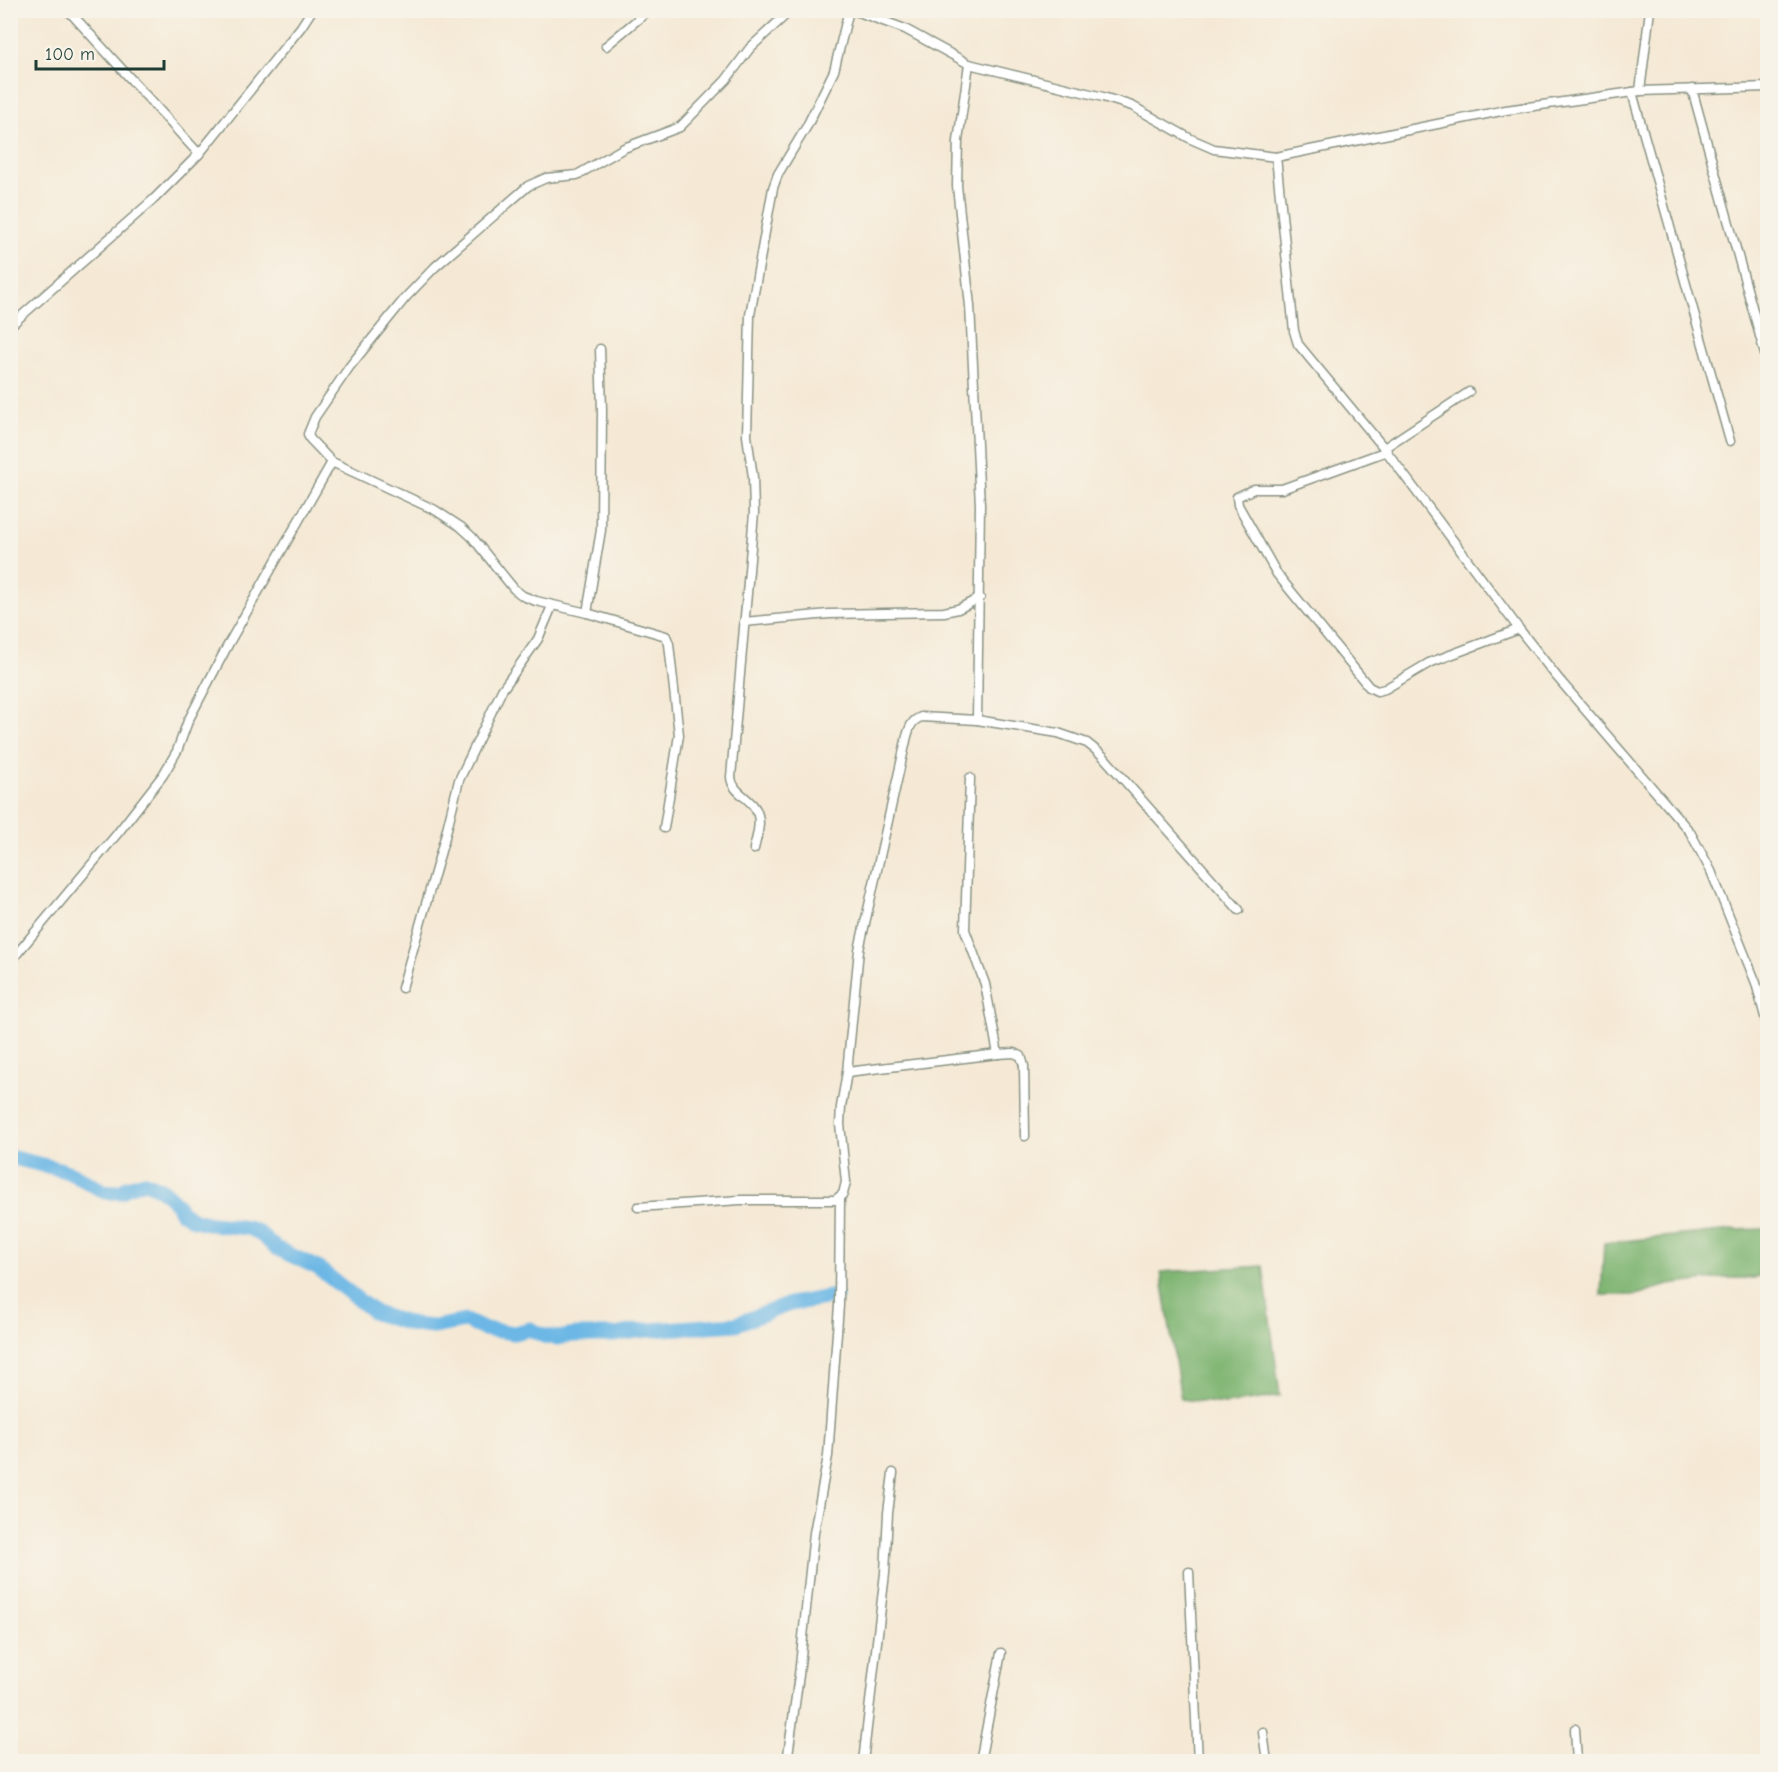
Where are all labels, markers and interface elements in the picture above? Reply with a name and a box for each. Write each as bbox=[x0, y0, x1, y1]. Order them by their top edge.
scale bar bbox=[36, 33, 164, 71]
text: 100 m bbox=[45, 44, 95, 65]

